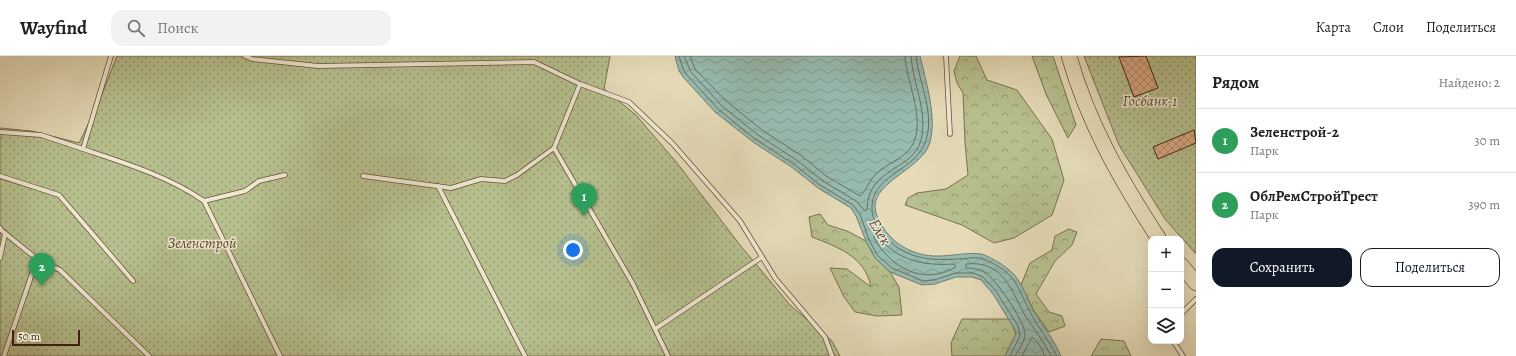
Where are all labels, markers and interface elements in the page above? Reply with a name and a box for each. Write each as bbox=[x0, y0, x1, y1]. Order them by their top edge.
search box bbox=[111, 10, 391, 46]
text: Wayfind bbox=[20, 15, 87, 41]
icon: search bbox=[125, 17, 147, 39]
text: Поиск bbox=[157, 18, 198, 38]
text: Карта bbox=[1316, 18, 1351, 37]
text: Слои bbox=[1373, 18, 1404, 37]
text: Поделиться bbox=[1426, 18, 1496, 37]
text: Рядом bbox=[1212, 71, 1259, 94]
text: Найдено: 2 bbox=[1439, 74, 1500, 91]
park label: Госбанк-1 bbox=[1123, 91, 1177, 111]
text: Зеленстрой-2 bbox=[1250, 122, 1339, 142]
text: 1 bbox=[1223, 132, 1227, 149]
text: 30 m bbox=[1474, 132, 1500, 149]
text: Парк bbox=[1250, 142, 1279, 159]
pin: 1 bbox=[571, 183, 597, 216]
text: ОблРемСтройТрест bbox=[1250, 186, 1378, 206]
text: 2 bbox=[1222, 196, 1228, 213]
text: 390 m bbox=[1468, 196, 1500, 213]
text: Парк bbox=[1250, 206, 1279, 223]
water label: Елек bbox=[863, 214, 897, 250]
park label: Зеленстрой bbox=[168, 233, 237, 253]
map controls bbox=[1148, 236, 1184, 344]
button: + bbox=[1148, 236, 1184, 272]
your location bbox=[563, 240, 583, 260]
button: Сохранить bbox=[1212, 248, 1352, 287]
button: Поделиться bbox=[1360, 248, 1500, 287]
pin: 2 bbox=[29, 253, 55, 286]
button: − bbox=[1148, 272, 1184, 308]
button: layers bbox=[1148, 308, 1184, 344]
scale bar bbox=[12, 328, 80, 347]
text: 50 m bbox=[18, 329, 40, 344]

